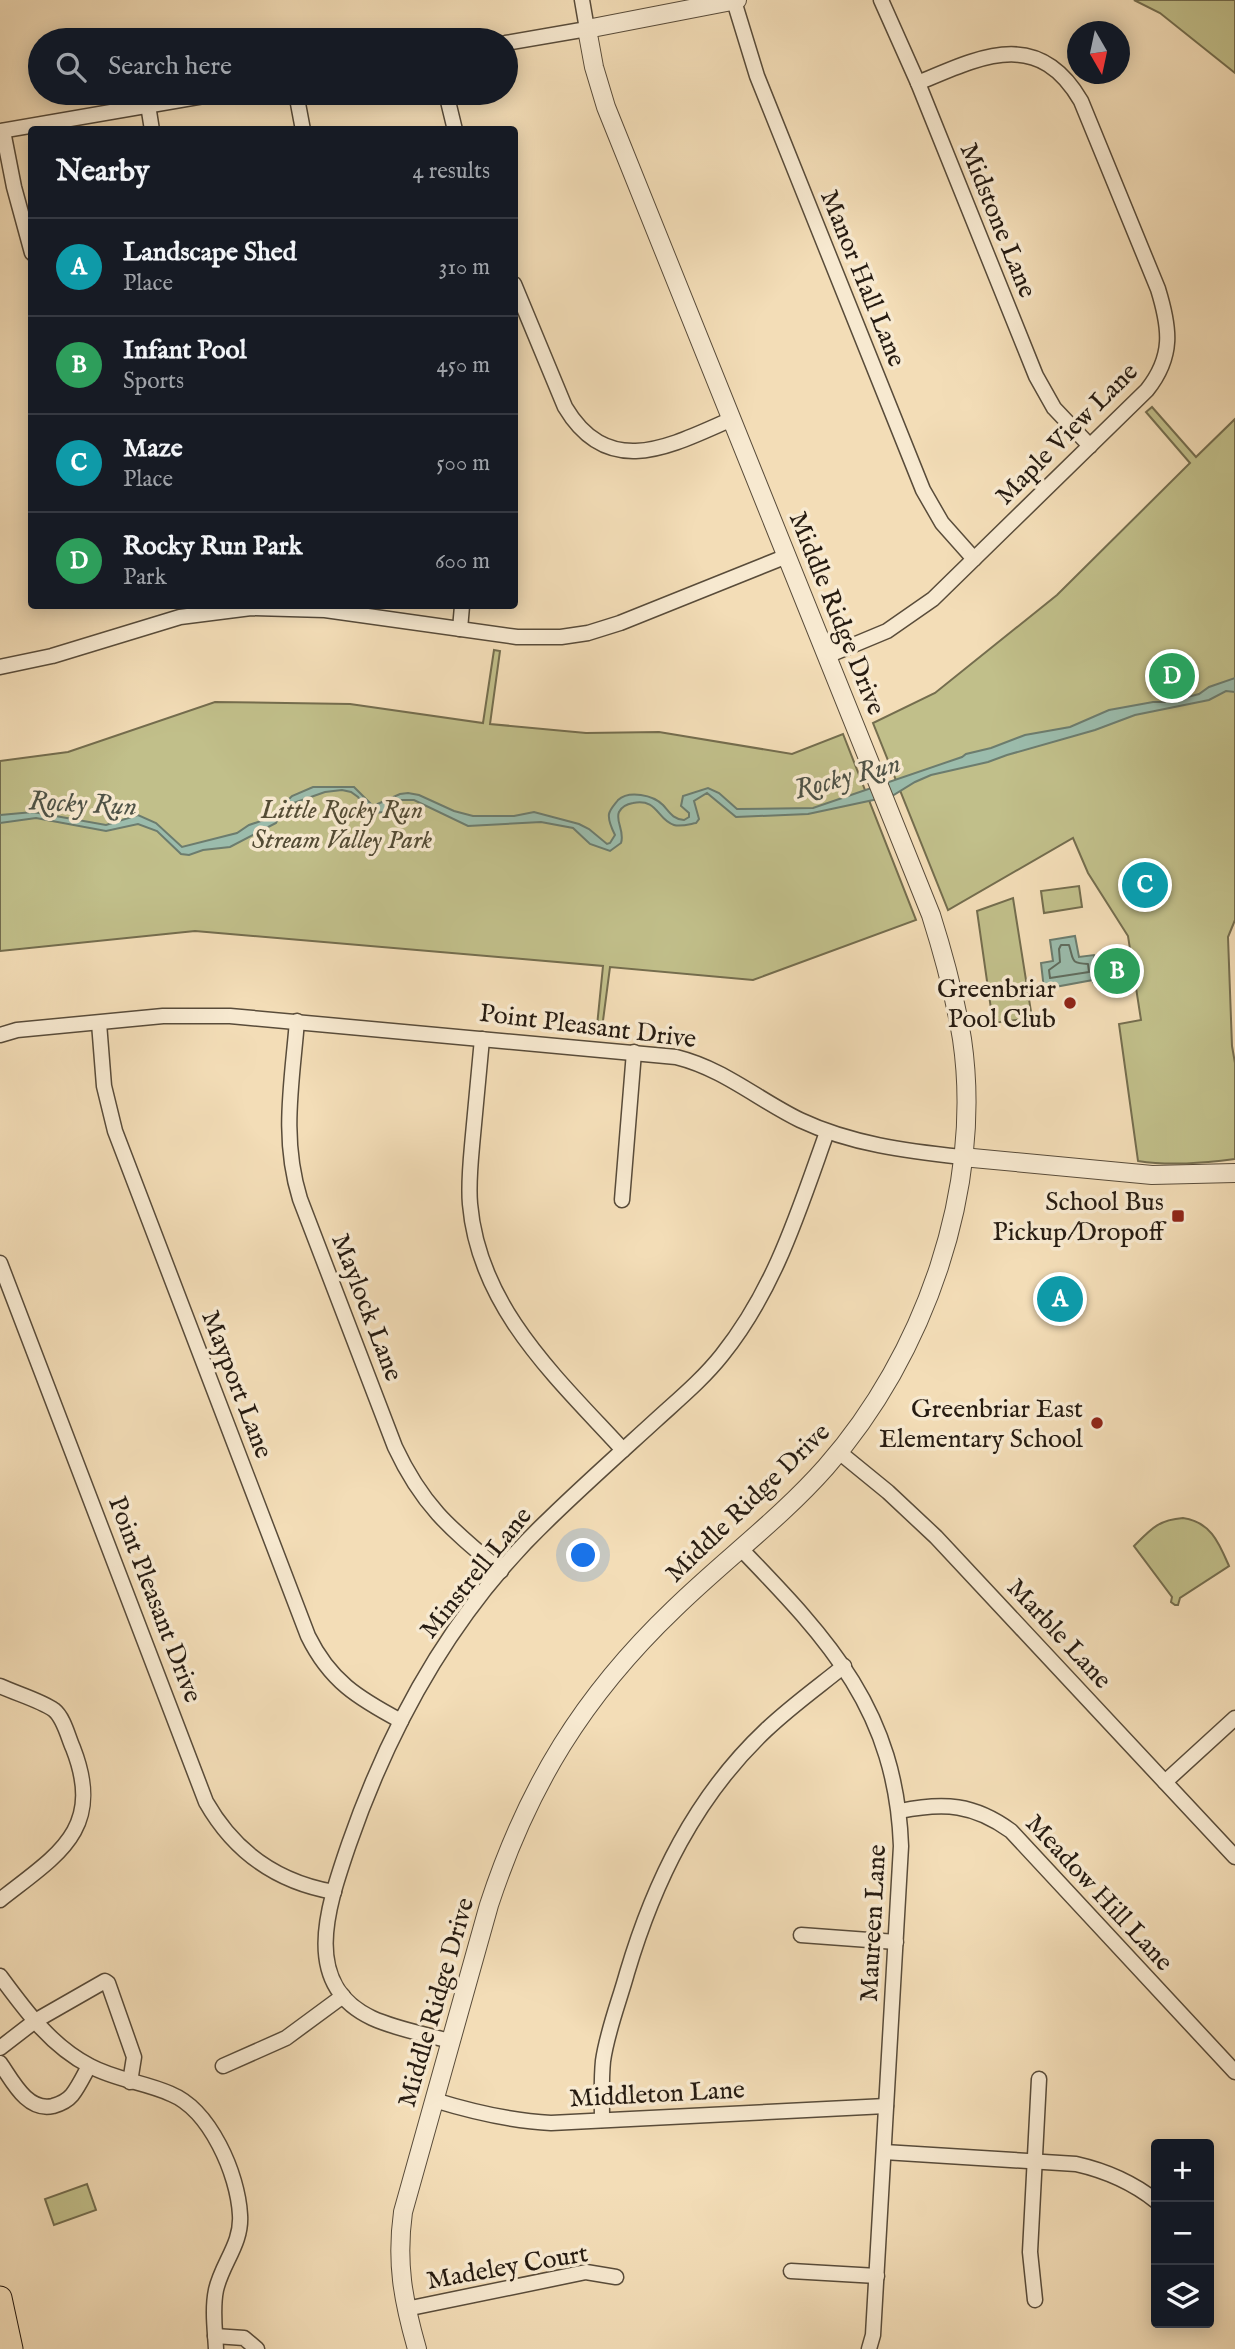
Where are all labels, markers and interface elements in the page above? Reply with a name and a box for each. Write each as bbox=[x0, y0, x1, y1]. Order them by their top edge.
north arrow bbox=[1067, 21, 1130, 84]
search box bbox=[28, 28, 518, 105]
icon: search bbox=[52, 48, 90, 86]
text: Search here bbox=[108, 50, 232, 83]
street label: Midstone Lane bbox=[952, 138, 1044, 303]
text: Nearby bbox=[56, 153, 149, 191]
text: 4 results bbox=[412, 157, 490, 186]
street label: Manor Hall Lane bbox=[812, 185, 913, 372]
text: Landscape Shed bbox=[123, 236, 297, 269]
text: A bbox=[71, 253, 87, 282]
text: 310 m bbox=[439, 253, 490, 282]
text: Place bbox=[123, 269, 173, 298]
text: Infant Pool bbox=[123, 334, 247, 367]
text: B bbox=[71, 351, 87, 380]
text: 450 m bbox=[436, 351, 490, 380]
street label: Maple View Lane bbox=[989, 356, 1145, 512]
text: Sports bbox=[123, 367, 184, 396]
text: Maze bbox=[123, 432, 183, 465]
text: C bbox=[71, 449, 87, 478]
text: 500 m bbox=[436, 449, 490, 478]
text: Place bbox=[123, 465, 173, 494]
street label: Middle Ridge Drive bbox=[781, 507, 892, 720]
text: Rocky Run Park bbox=[123, 530, 302, 563]
text: D bbox=[70, 547, 88, 576]
text: 600 m bbox=[435, 547, 490, 576]
text: Park bbox=[123, 563, 167, 592]
pin: D bbox=[1149, 650, 1195, 702]
water label: Rocky Run bbox=[791, 746, 905, 808]
water label: Rocky Run bbox=[28, 784, 138, 825]
park label: Little Rocky Run Stream Valley Park bbox=[252, 794, 433, 857]
pin: C bbox=[1122, 859, 1168, 911]
pin: B bbox=[1094, 945, 1140, 997]
place label: Greenbriar Pool Club bbox=[937, 973, 1056, 1036]
marker: Greenbriar Pool Club bbox=[1062, 995, 1078, 1011]
street label: Point Pleasant Drive bbox=[477, 997, 698, 1056]
place label: School Bus Pickup/Dropoff bbox=[993, 1186, 1167, 1249]
marker: School Bus Pickup/Dropoff bbox=[1170, 1208, 1186, 1224]
street label: Maylock Lane bbox=[323, 1229, 410, 1386]
pin: A bbox=[1037, 1273, 1083, 1325]
street label: Mayport Lane bbox=[193, 1306, 280, 1463]
place label: Greenbriar East Elementary School bbox=[879, 1393, 1084, 1456]
marker: Greenbriar East Elementary School bbox=[1089, 1415, 1105, 1431]
street label: Middle Ridge Drive bbox=[659, 1416, 837, 1590]
street label: Point Pleasant Drive bbox=[100, 1492, 209, 1707]
street label: Minstrell Lane bbox=[413, 1500, 539, 1646]
your location bbox=[566, 1538, 600, 1572]
street label: Marble Lane bbox=[999, 1572, 1118, 1696]
street label: Meadow Hill Lane bbox=[1018, 1808, 1180, 1978]
street label: Maureen Lane bbox=[853, 1843, 894, 2003]
street label: Middle Ridge Drive bbox=[391, 1894, 482, 2111]
street label: Middleton Lane bbox=[568, 2073, 746, 2116]
map controls bbox=[1151, 2139, 1214, 2328]
button: + bbox=[1151, 2139, 1214, 2202]
button: − bbox=[1151, 2202, 1214, 2265]
street label: Madeley Court bbox=[424, 2237, 591, 2298]
button: layers bbox=[1151, 2265, 1214, 2328]

